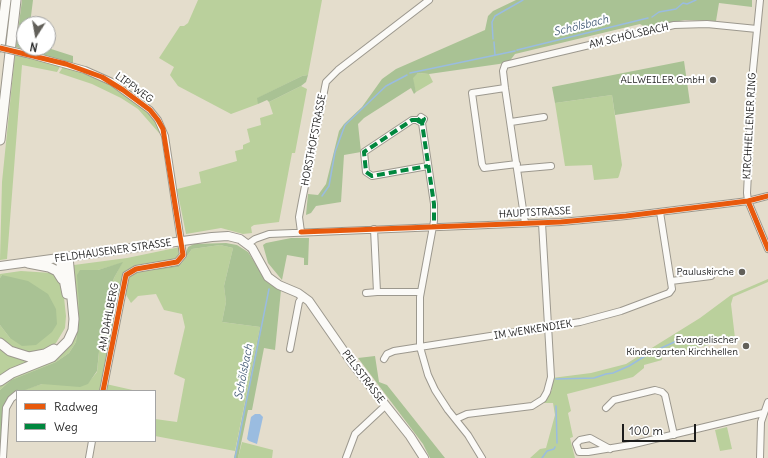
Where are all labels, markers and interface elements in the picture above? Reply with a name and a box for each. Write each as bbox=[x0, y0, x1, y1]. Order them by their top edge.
water label: Schölsbach bbox=[552, 13, 610, 39]
north arrow bbox=[16, 16, 56, 56]
street label: AM SCHÖLSBACH bbox=[588, 21, 670, 51]
text: N bbox=[29, 39, 39, 54]
street label: LIPPWEG bbox=[113, 70, 155, 106]
street label: KIRCHHELLENER RING bbox=[741, 72, 759, 180]
place label: ALLWEILER GmbH bbox=[620, 74, 705, 86]
marker: ALLWEILER GmbH bbox=[708, 75, 718, 85]
street label: HORSTHOFSTRASSE bbox=[299, 93, 329, 187]
street label: HAUPTSTRASSE bbox=[499, 205, 571, 221]
street label: FELDHAUSENER STRASSE bbox=[54, 237, 172, 265]
place label: Pauluskirche bbox=[677, 266, 734, 278]
marker: Pauluskirche bbox=[737, 267, 747, 277]
street label: AM DAHLBERG bbox=[97, 282, 121, 352]
street label: IM WENKENDIEK bbox=[493, 318, 573, 342]
place label: Evangelischer Kindergarten Kirchhellen bbox=[626, 334, 738, 358]
marker: Evangelischer Kindergarten Kirchhellen bbox=[741, 341, 751, 351]
water label: Schölsbach bbox=[232, 343, 256, 401]
street label: PELSSTRASSE bbox=[339, 348, 387, 406]
legend bbox=[16, 390, 156, 442]
text: Radweg bbox=[54, 399, 98, 414]
scale bar bbox=[624, 416, 698, 442]
text: Weg bbox=[54, 419, 78, 434]
text: 100 m bbox=[629, 423, 663, 438]

